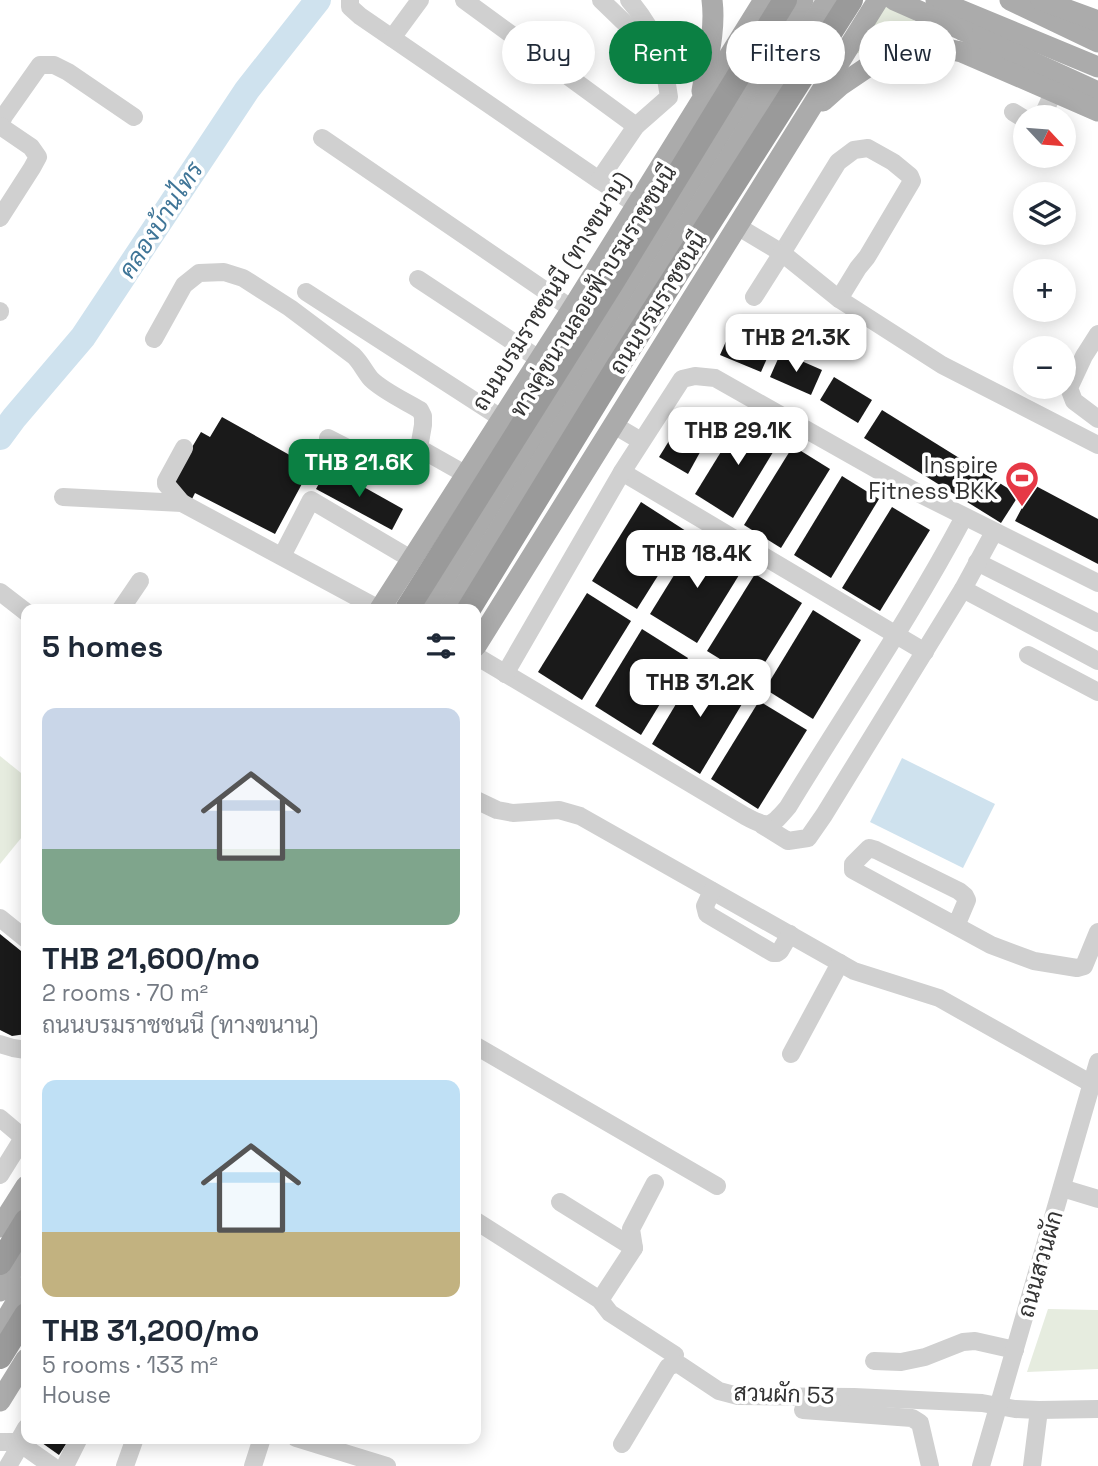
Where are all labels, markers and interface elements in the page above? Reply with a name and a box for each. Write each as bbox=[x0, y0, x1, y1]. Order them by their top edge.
chip: Buy bbox=[502, 21, 595, 84]
chip: Rent bbox=[609, 21, 712, 84]
chip: Filters bbox=[726, 21, 845, 84]
chip: New bbox=[859, 21, 956, 84]
north arrow bbox=[1013, 105, 1076, 168]
map controls bbox=[1013, 105, 1076, 399]
water label: คลองบ้านไทร bbox=[111, 155, 210, 284]
street label: ทางคู่ขนานลอยฟ้าบรมราชชนนี bbox=[503, 159, 685, 424]
street label: ถนนบรมราชชนนี (ทางขนาน) bbox=[465, 166, 637, 416]
button: layers bbox=[1013, 182, 1076, 245]
street label: ถนนบรมราชชนนี bbox=[602, 226, 714, 380]
button: + bbox=[1013, 259, 1076, 322]
pin: THB 21.3K bbox=[716, 314, 876, 374]
text: THB 21.3K bbox=[741, 322, 851, 352]
button: − bbox=[1013, 336, 1076, 399]
pin: THB 29.1K bbox=[658, 407, 818, 467]
text: THB 29.1K bbox=[684, 415, 792, 445]
pin: THB 21.6K bbox=[279, 440, 439, 499]
text: THB 21.6K bbox=[304, 447, 414, 477]
place label: Inspire Fitness BKK bbox=[868, 450, 998, 506]
sports icon: Inspire Fitness BKK bbox=[1003, 459, 1041, 508]
pin: THB 18.4K bbox=[617, 530, 777, 590]
text: THB 18.4K bbox=[642, 538, 752, 568]
text: 5 homes bbox=[42, 627, 163, 666]
icon: filters bbox=[422, 627, 460, 665]
pin: THB 31.2K bbox=[620, 660, 780, 719]
text: THB 31.2K bbox=[646, 667, 754, 697]
icon: home bbox=[188, 753, 314, 879]
text: THB 21,600/mo bbox=[42, 939, 260, 978]
text: 2 rooms · 70 m² bbox=[42, 978, 208, 1008]
text: ถนนบรมราชชนนี (ทางขนาน) bbox=[42, 1010, 318, 1040]
icon: home bbox=[188, 1125, 314, 1251]
street label: ถนนสวนผัก bbox=[1010, 1207, 1070, 1321]
text: THB 31,200/mo bbox=[42, 1311, 259, 1350]
text: 5 rooms · 133 m² bbox=[42, 1350, 218, 1380]
street label: สวนผัก 53 bbox=[733, 1377, 835, 1411]
text: House bbox=[42, 1380, 111, 1410]

